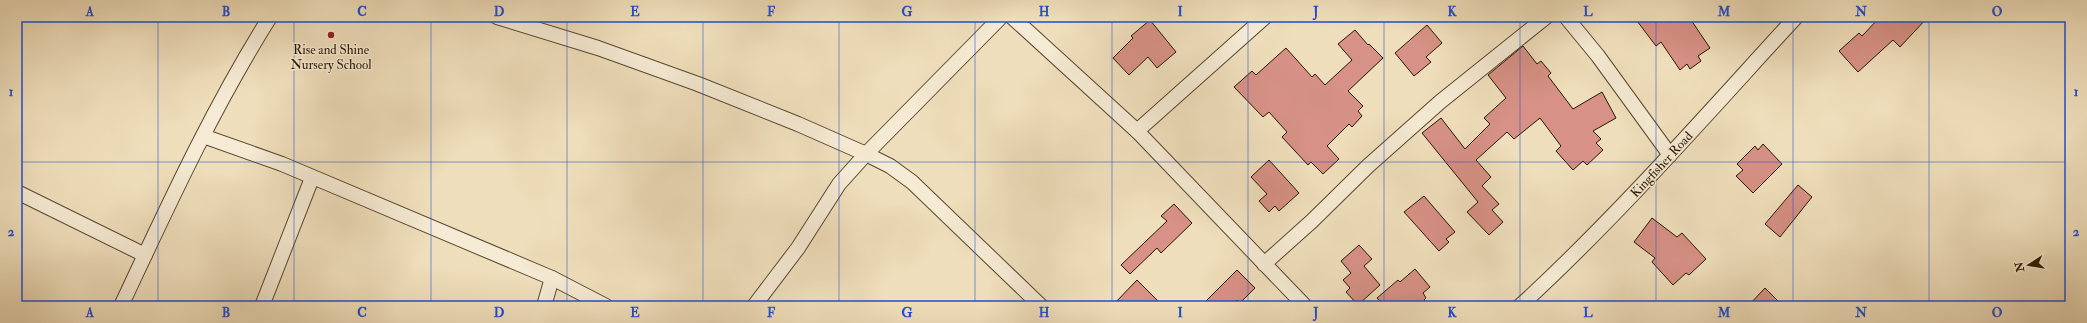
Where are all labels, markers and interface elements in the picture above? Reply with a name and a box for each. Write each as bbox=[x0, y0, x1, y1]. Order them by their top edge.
text: A bbox=[85, 4, 95, 20]
text: B bbox=[222, 4, 230, 20]
text: C bbox=[357, 4, 367, 20]
text: D bbox=[494, 4, 505, 20]
text: E bbox=[630, 4, 640, 20]
text: F bbox=[767, 4, 776, 20]
text: G bbox=[902, 4, 913, 20]
text: H bbox=[1039, 4, 1050, 20]
text: I bbox=[1177, 4, 1183, 20]
text: J bbox=[1312, 4, 1319, 21]
text: K bbox=[1447, 4, 1457, 20]
text: L bbox=[1583, 4, 1593, 20]
text: M bbox=[1717, 4, 1731, 20]
text: N bbox=[1854, 4, 1867, 20]
text: O bbox=[1992, 4, 2003, 20]
marker: Rise and Shine Nursery School bbox=[326, 30, 336, 40]
place label: Rise and Shine Nursery School bbox=[290, 42, 372, 74]
text: 1 bbox=[9, 84, 14, 100]
text: 1 bbox=[2074, 84, 2079, 100]
street label: Kingfisher Road bbox=[1627, 128, 1697, 201]
text: 2 bbox=[8, 224, 15, 240]
text: 2 bbox=[2073, 224, 2080, 240]
north arrow bbox=[2009, 245, 2049, 285]
text: N bbox=[2012, 260, 2027, 274]
text: A bbox=[85, 305, 95, 321]
text: B bbox=[222, 305, 230, 321]
text: C bbox=[357, 305, 367, 321]
text: D bbox=[494, 305, 505, 321]
text: E bbox=[630, 305, 640, 321]
text: F bbox=[767, 305, 776, 321]
text: G bbox=[902, 305, 913, 321]
text: H bbox=[1039, 305, 1050, 321]
text: I bbox=[1177, 305, 1183, 321]
text: J bbox=[1312, 305, 1319, 322]
text: K bbox=[1447, 305, 1457, 321]
text: L bbox=[1583, 305, 1593, 321]
text: M bbox=[1717, 305, 1731, 321]
text: N bbox=[1854, 305, 1867, 321]
text: O bbox=[1992, 305, 2003, 321]

